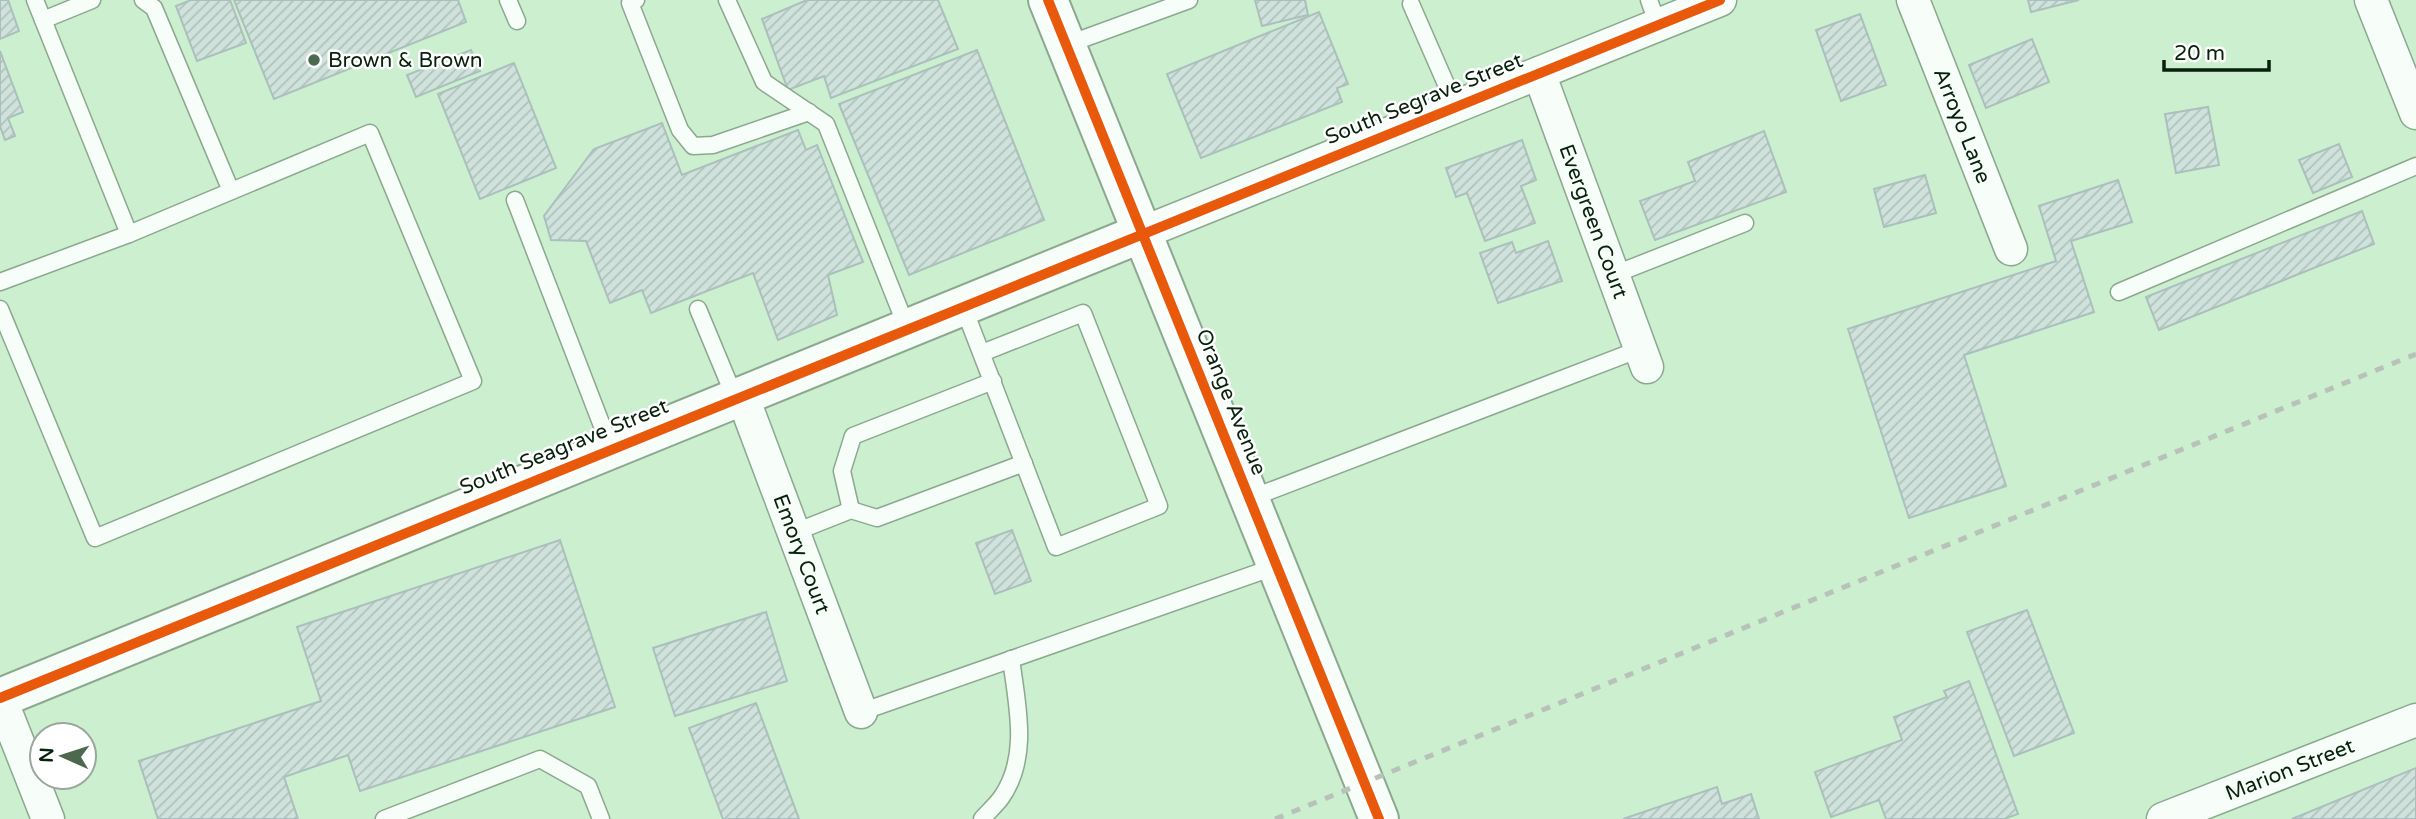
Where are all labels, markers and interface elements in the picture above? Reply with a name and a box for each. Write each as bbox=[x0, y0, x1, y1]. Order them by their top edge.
scale bar bbox=[2164, 28, 2269, 72]
text: 20 m bbox=[2174, 41, 2225, 66]
place label: Brown & Brown bbox=[328, 48, 483, 73]
street label: South Segrave Street bbox=[1322, 48, 1526, 150]
marker: Brown & Brown bbox=[306, 52, 322, 68]
street label: Arroyo Lane bbox=[1928, 64, 1996, 187]
street label: Evergreen Court bbox=[1554, 141, 1633, 302]
street label: Orange Avenue bbox=[1190, 325, 1272, 479]
street label: South Seagrave Street bbox=[456, 394, 672, 500]
street label: Emory Court bbox=[768, 491, 836, 618]
north arrow bbox=[28, 721, 98, 791]
street label: Marion Street bbox=[2222, 733, 2358, 806]
text: N bbox=[36, 747, 58, 763]

